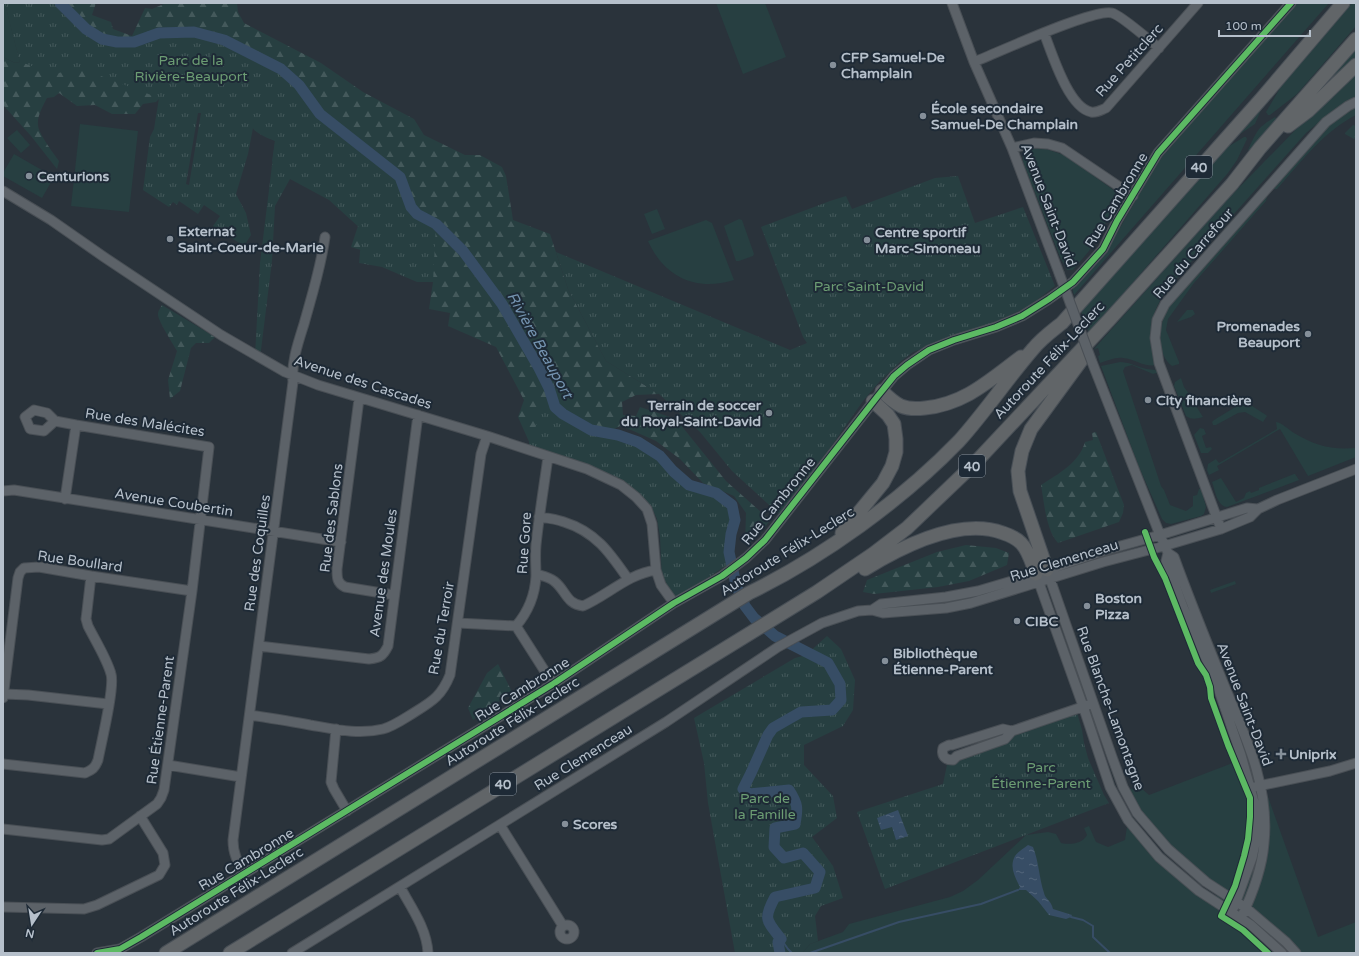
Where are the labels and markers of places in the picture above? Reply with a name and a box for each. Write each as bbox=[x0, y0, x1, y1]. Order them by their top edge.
place label: CFP Samuel-De Champlain bbox=[841, 49, 945, 82]
marker: CFP Samuel-De Champlain bbox=[828, 60, 838, 70]
place label: École secondaire Samuel-De Champlain bbox=[931, 100, 1078, 133]
marker: École secondaire Samuel-De Champlain bbox=[918, 111, 928, 121]
place label: Centurions bbox=[37, 168, 110, 185]
marker: Centurions bbox=[24, 171, 34, 181]
place label: Externat Saint-Coeur-de-Marie bbox=[178, 223, 324, 256]
place label: Centre sportif Marc-Simoneau bbox=[875, 224, 980, 257]
marker: Externat Saint-Coeur-de-Marie bbox=[165, 234, 175, 244]
marker: Centre sportif Marc-Simoneau bbox=[862, 235, 872, 245]
place label: Promenades Beauport bbox=[1216, 318, 1301, 351]
marker: Promenades Beauport bbox=[1303, 329, 1313, 339]
place label: City financière bbox=[1156, 392, 1252, 409]
marker: City financière bbox=[1143, 395, 1153, 405]
place label: Terrain de soccer du Royal-Saint-David bbox=[621, 397, 762, 430]
marker: Terrain de soccer du Royal-Saint-David bbox=[764, 408, 774, 418]
place label: Boston Pizza bbox=[1095, 590, 1142, 623]
marker: Boston Pizza bbox=[1082, 601, 1092, 611]
place label: CIBC bbox=[1025, 613, 1058, 630]
marker: CIBC bbox=[1012, 616, 1022, 626]
place label: Bibliothèque Étienne-Parent bbox=[893, 645, 993, 678]
marker: Bibliothèque Étienne-Parent bbox=[880, 656, 890, 666]
place label: Uniprix bbox=[1289, 746, 1337, 763]
marker: Uniprix bbox=[1276, 749, 1286, 759]
place label: Scores bbox=[573, 816, 618, 833]
marker: Scores bbox=[560, 819, 570, 829]

